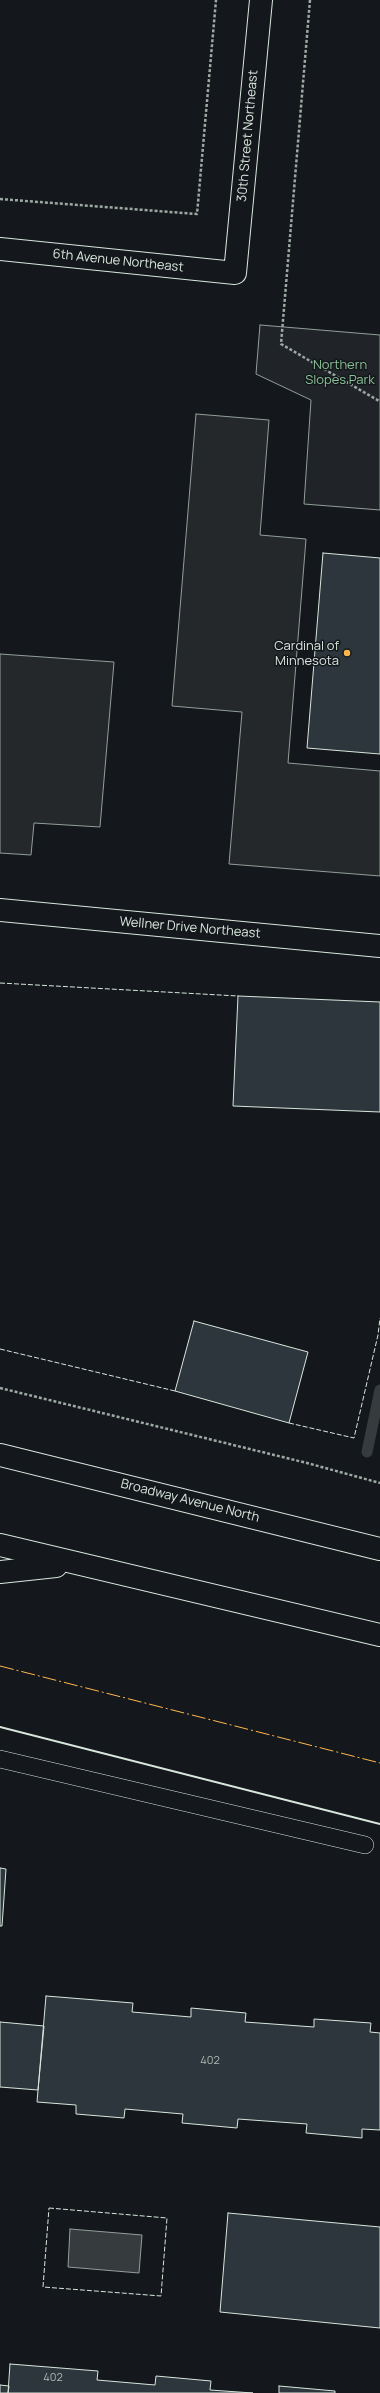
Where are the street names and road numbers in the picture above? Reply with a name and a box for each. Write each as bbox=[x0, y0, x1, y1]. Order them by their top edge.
street label: 30th Street Northeast bbox=[234, 69, 262, 203]
street label: 6th Avenue Northeast bbox=[52, 246, 184, 276]
street label: Wellner Drive Northeast bbox=[119, 914, 261, 942]
street label: Broadway Avenue North bbox=[119, 1476, 261, 1526]

